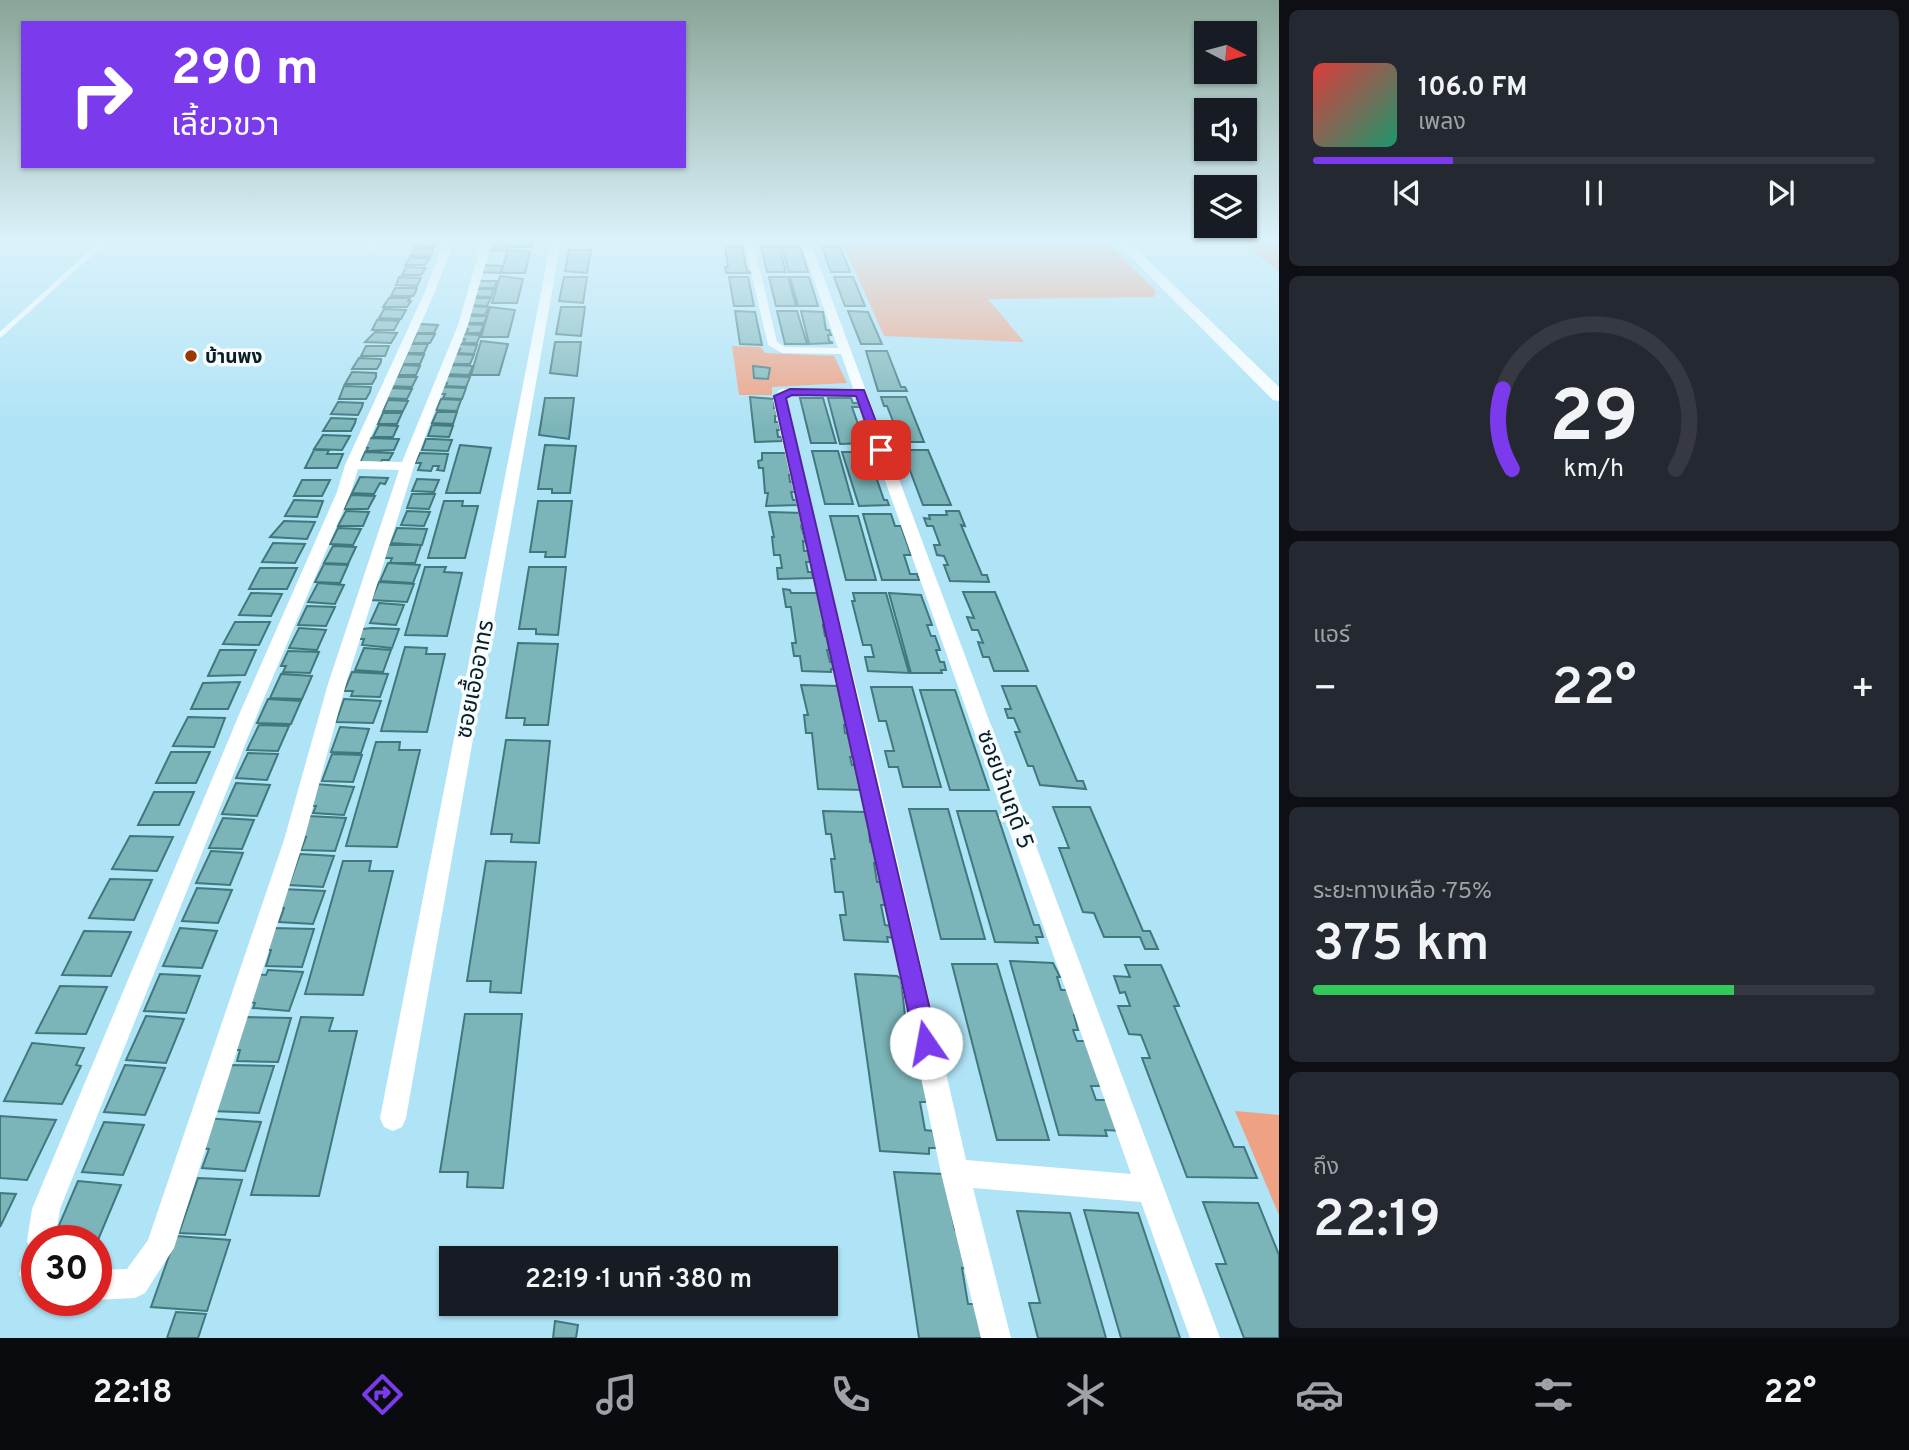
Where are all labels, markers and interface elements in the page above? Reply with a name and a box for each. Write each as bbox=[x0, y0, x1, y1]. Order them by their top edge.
north arrow bbox=[1194, 21, 1256, 84]
map controls bbox=[1194, 21, 1257, 238]
text: 290 m bbox=[171, 40, 319, 102]
icon: right bbox=[56, 49, 147, 140]
text: 106.0 FM bbox=[1418, 72, 1527, 105]
button: sound bbox=[1194, 98, 1257, 161]
text: เลี้ยวขวา bbox=[171, 107, 279, 147]
text: เพลง bbox=[1418, 109, 1466, 138]
icon: previous bbox=[1388, 174, 1426, 212]
icon: pause bbox=[1575, 174, 1613, 212]
icon: next bbox=[1762, 174, 1800, 212]
button: layers bbox=[1194, 175, 1257, 238]
place label: บ้านพง bbox=[205, 346, 262, 370]
marker: บ้านพง bbox=[183, 348, 199, 364]
text: 29 bbox=[1549, 376, 1639, 468]
pin bbox=[851, 420, 911, 480]
icon: arrive bbox=[862, 431, 900, 469]
text: km/h bbox=[1564, 454, 1624, 486]
street label: ซอยเอื้ออาทร bbox=[447, 617, 502, 741]
text: แอร์ bbox=[1313, 622, 1350, 651]
text: 22° bbox=[1551, 657, 1637, 723]
text: − bbox=[1313, 666, 1338, 715]
text: + bbox=[1850, 666, 1875, 715]
street label: ซอยบ้านฤดี 5 bbox=[969, 726, 1039, 853]
text: ระยะทางเหลือ · 75% bbox=[1313, 878, 1492, 907]
text: 375 km bbox=[1313, 913, 1490, 979]
position arrow bbox=[889, 1006, 963, 1080]
text: ถึง bbox=[1313, 1154, 1339, 1183]
text: 22:19 bbox=[1313, 1189, 1441, 1255]
speed limit sign: 30 bbox=[21, 1225, 112, 1316]
text: 22:19 · 1 นาที · 380 m bbox=[525, 1264, 752, 1297]
icon: directions bbox=[358, 1370, 407, 1419]
icon: music bbox=[592, 1370, 641, 1419]
icon: phone bbox=[826, 1370, 875, 1419]
icon: climate bbox=[1061, 1370, 1110, 1419]
icon: car bbox=[1295, 1370, 1344, 1419]
icon: filters bbox=[1529, 1370, 1578, 1419]
text: 22:18 bbox=[93, 1374, 173, 1414]
text: 22° bbox=[1764, 1374, 1816, 1414]

